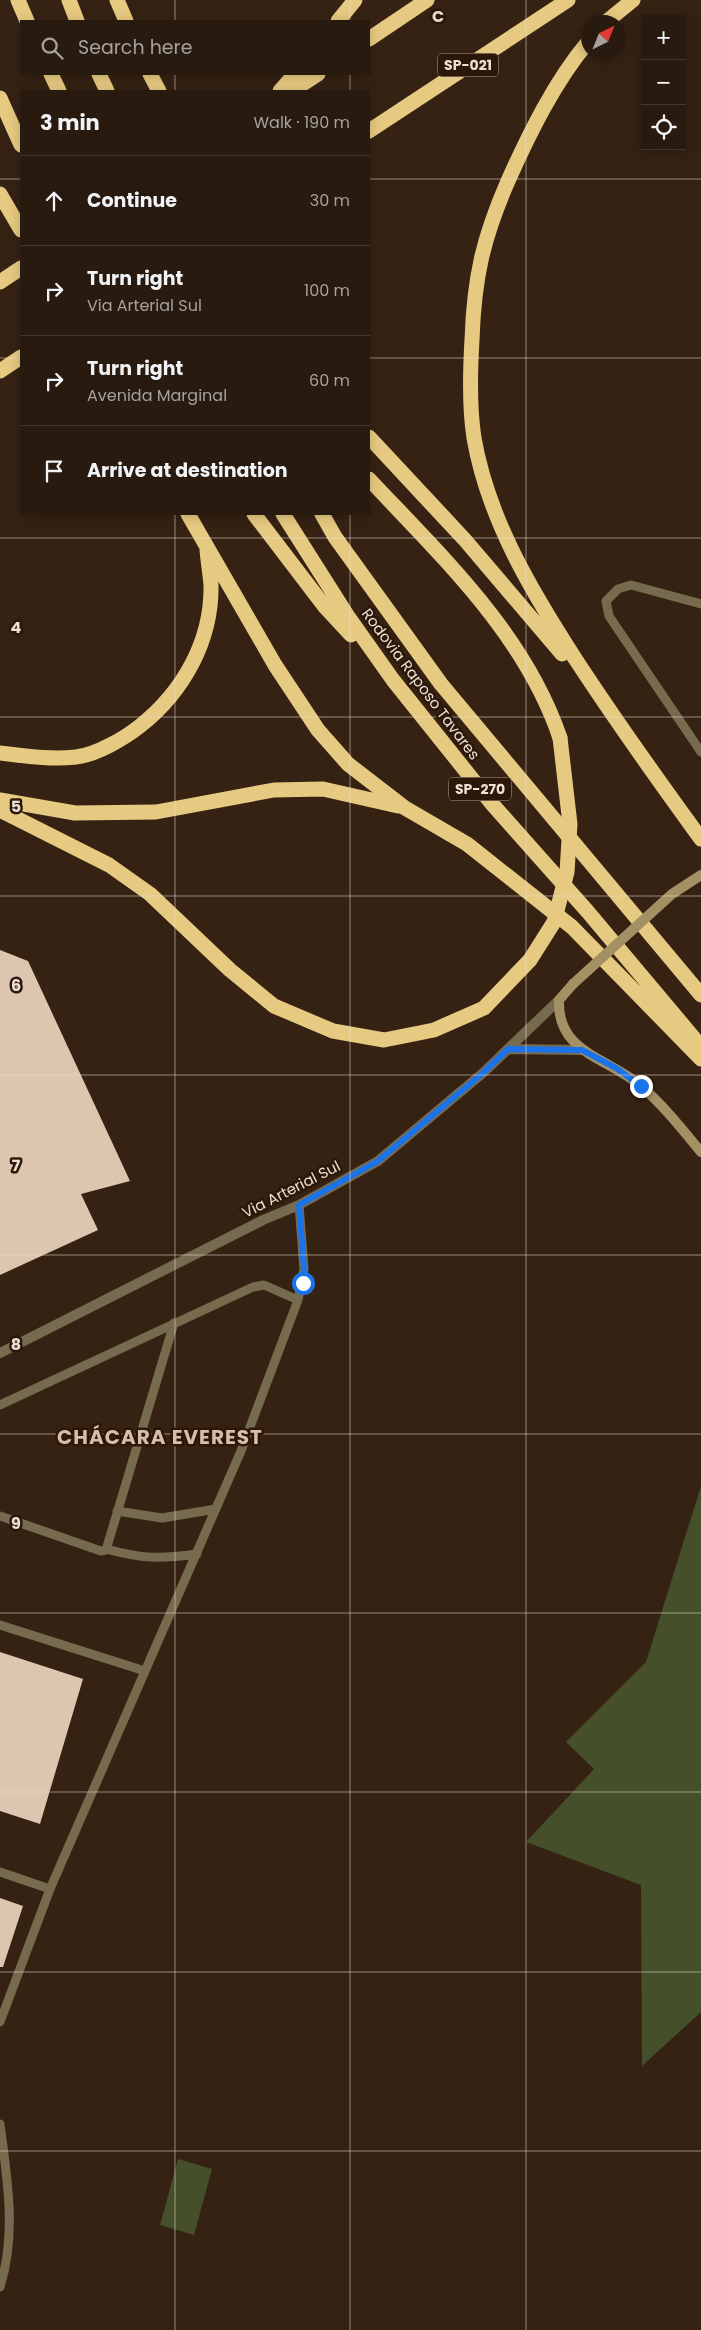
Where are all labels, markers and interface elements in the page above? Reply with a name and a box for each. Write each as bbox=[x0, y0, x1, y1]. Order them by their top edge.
text: C bbox=[432, 5, 444, 28]
north arrow bbox=[581, 15, 626, 60]
map controls bbox=[641, 15, 686, 150]
button: + bbox=[641, 15, 686, 60]
search box bbox=[20, 20, 370, 75]
icon: search bbox=[38, 34, 66, 62]
text: Search here bbox=[78, 34, 192, 61]
road number: SP-021 bbox=[438, 54, 498, 76]
button: − bbox=[641, 60, 686, 105]
button: locate bbox=[641, 105, 686, 150]
text: 3 min bbox=[40, 108, 100, 137]
text: Walk · 190 m bbox=[253, 111, 350, 134]
icon: ahead bbox=[40, 187, 68, 215]
text: Continue bbox=[87, 187, 177, 214]
text: 30 m bbox=[310, 189, 350, 212]
text: Turn right bbox=[87, 265, 183, 292]
icon: right bbox=[40, 277, 68, 305]
text: 100 m bbox=[304, 279, 350, 302]
text: Via Arterial Sul bbox=[87, 294, 202, 317]
text: Turn right bbox=[87, 355, 183, 382]
icon: right bbox=[40, 367, 68, 395]
text: 60 m bbox=[309, 369, 350, 392]
text: Avenida Marginal bbox=[87, 384, 227, 407]
icon: arrive bbox=[40, 457, 68, 485]
text: Arrive at destination bbox=[87, 457, 288, 484]
street label: Rodovia Raposo Tavares bbox=[357, 604, 485, 764]
text: 4 bbox=[11, 616, 22, 639]
road number: SP-270 bbox=[449, 778, 511, 801]
text: 5 bbox=[11, 795, 21, 818]
text: 6 bbox=[11, 974, 21, 997]
route end bbox=[630, 1075, 653, 1098]
text: 7 bbox=[12, 1154, 21, 1177]
street label: Via Arterial Sul bbox=[238, 1155, 344, 1223]
route start bbox=[292, 1272, 315, 1295]
text: 8 bbox=[11, 1333, 21, 1356]
district label: CHÁCARA EVEREST bbox=[57, 1423, 263, 1451]
text: 9 bbox=[11, 1512, 21, 1535]

